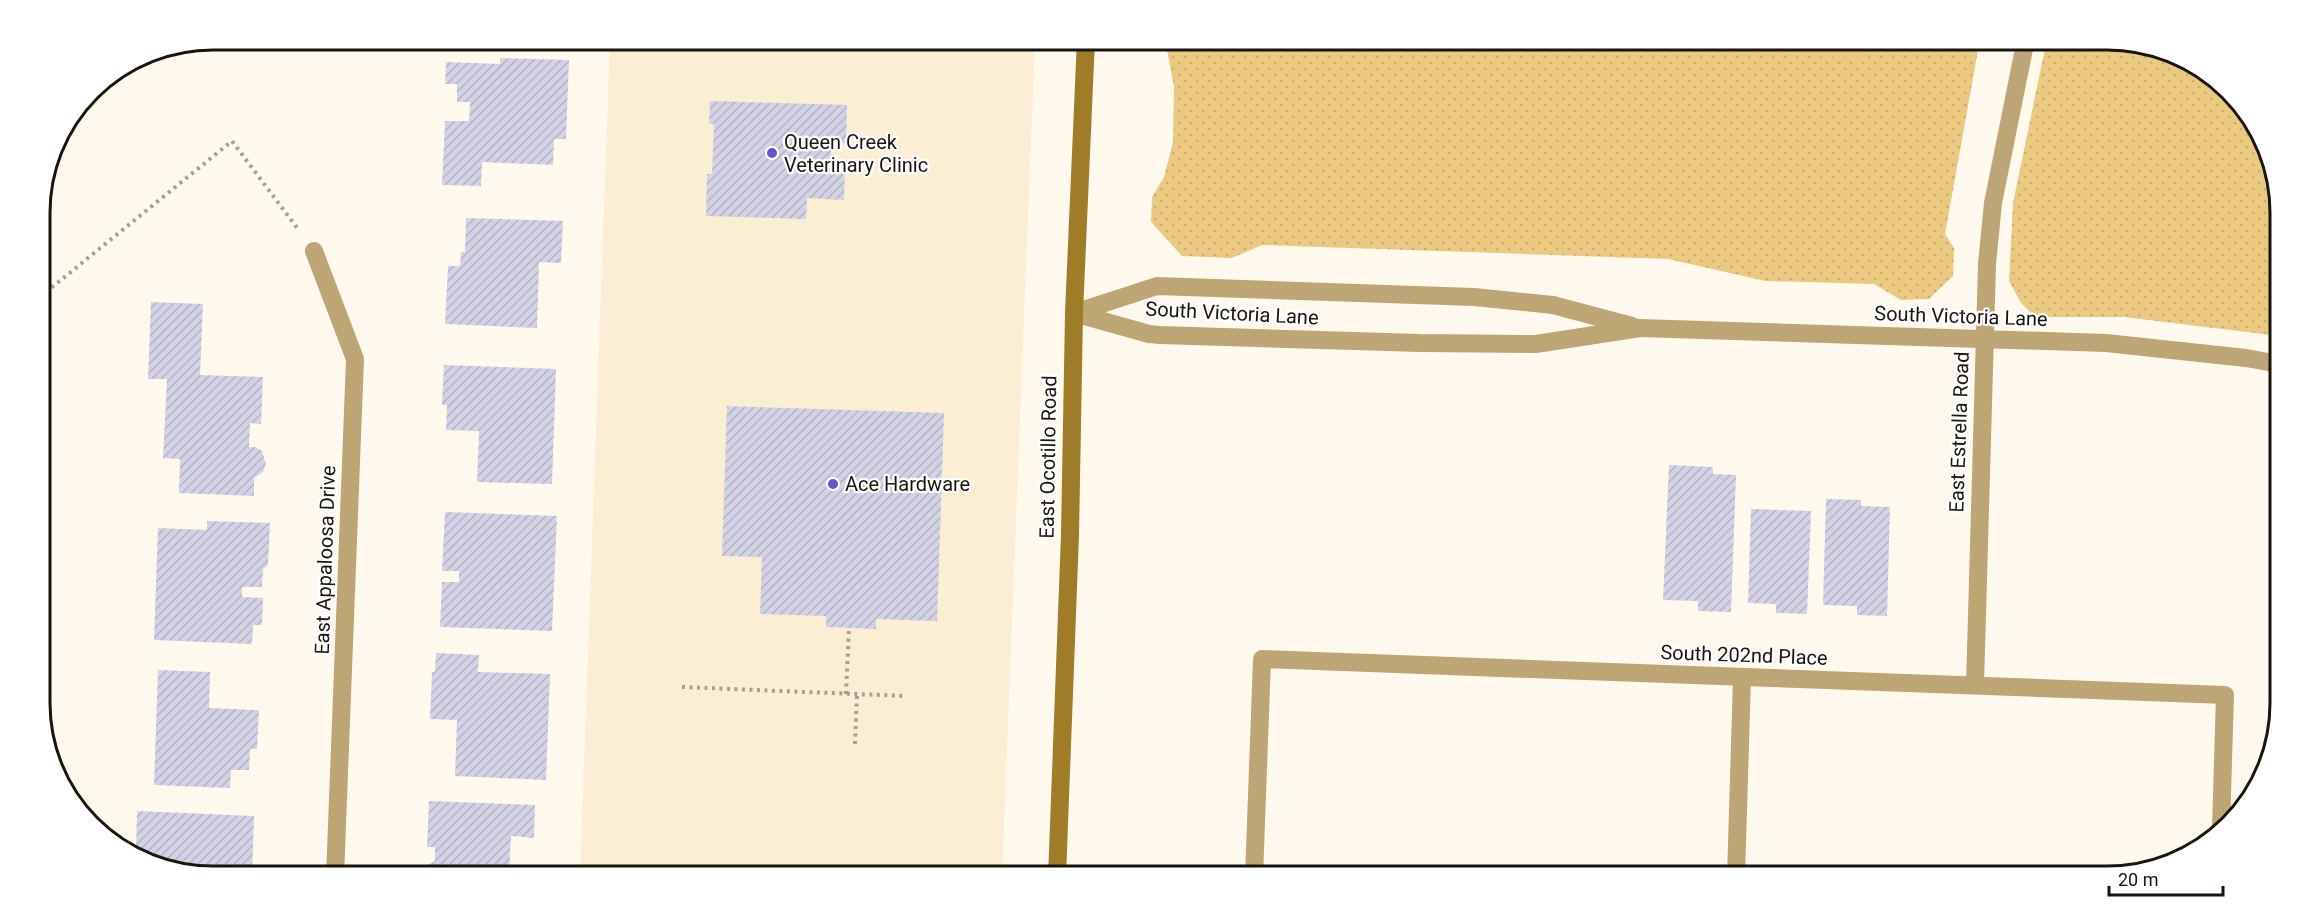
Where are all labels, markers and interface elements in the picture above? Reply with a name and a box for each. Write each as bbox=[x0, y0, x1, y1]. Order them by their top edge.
place label: Queen Creek Veterinary Clinic bbox=[784, 130, 928, 177]
marker: Queen Creek Veterinary Clinic bbox=[765, 146, 779, 160]
street label: South Victoria Lane bbox=[1145, 296, 1319, 330]
street label: South Victoria Lane bbox=[1874, 301, 2048, 331]
street label: East Estrella Road bbox=[1944, 351, 1974, 513]
street label: East Ocotillo Road bbox=[1035, 375, 1061, 539]
street label: East Appaloosa Drive bbox=[310, 465, 340, 655]
place label: Ace Hardware bbox=[845, 472, 970, 496]
marker: Ace Hardware bbox=[826, 477, 840, 491]
street label: South 202nd Place bbox=[1660, 640, 1828, 670]
scale bar bbox=[2109, 859, 2223, 897]
text: 20 m bbox=[2118, 869, 2158, 890]

